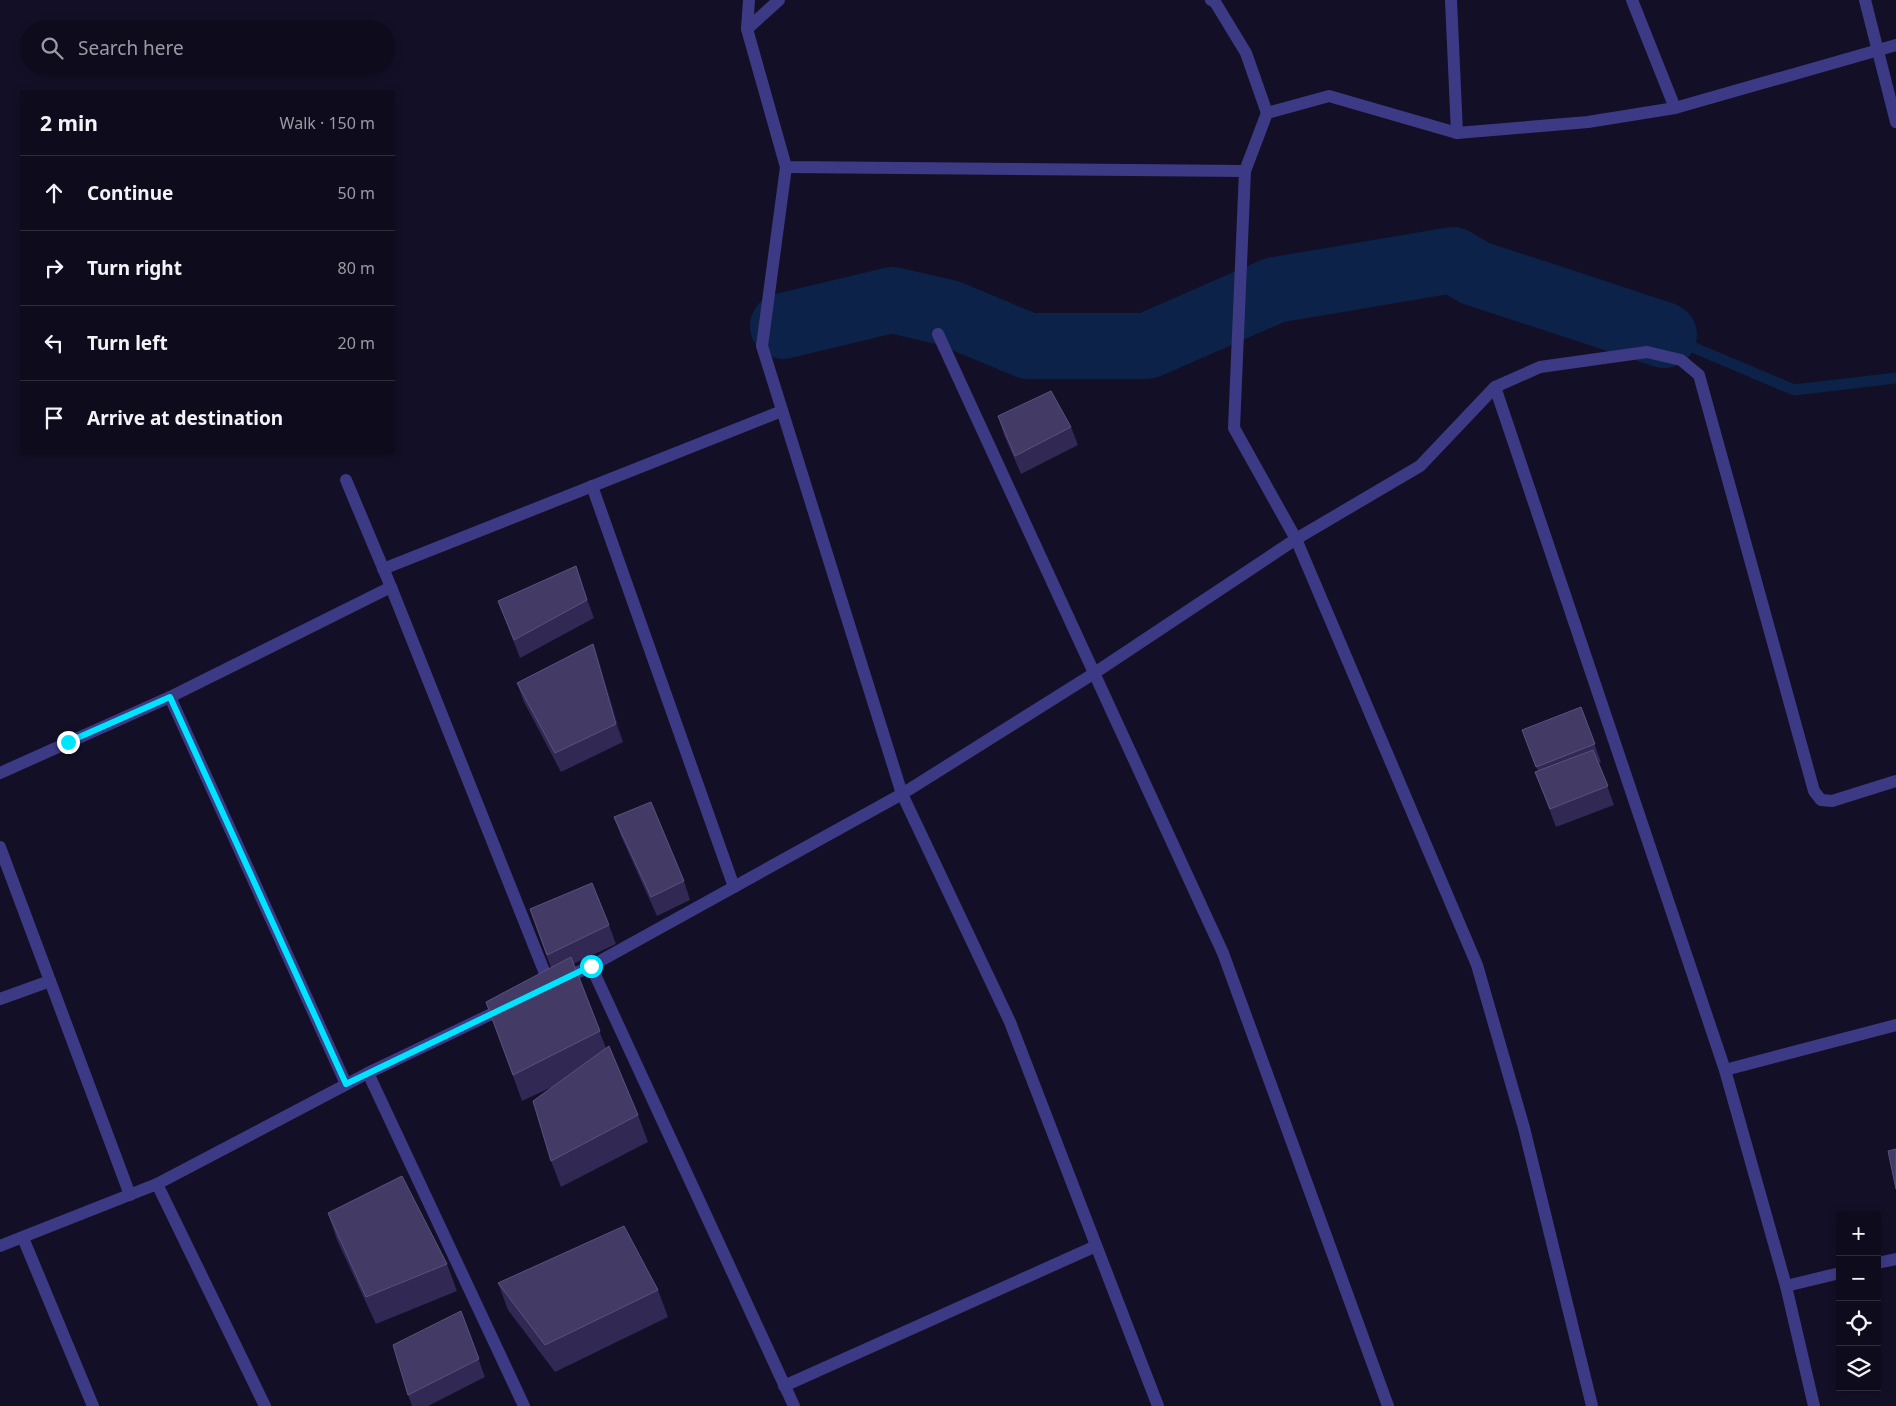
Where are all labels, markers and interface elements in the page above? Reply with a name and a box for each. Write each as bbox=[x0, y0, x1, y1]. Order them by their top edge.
search box bbox=[20, 20, 395, 75]
icon: search bbox=[38, 34, 66, 62]
text: Search here bbox=[78, 35, 184, 61]
text: 2 min bbox=[40, 109, 98, 137]
text: Walk · 150 m bbox=[280, 112, 375, 134]
icon: ahead bbox=[40, 179, 68, 207]
text: Continue bbox=[87, 180, 173, 206]
text: 50 m bbox=[338, 182, 375, 204]
icon: right bbox=[40, 254, 68, 282]
text: Turn right bbox=[87, 255, 182, 281]
text: 80 m bbox=[338, 257, 375, 279]
icon: left bbox=[40, 329, 68, 357]
text: Turn left bbox=[87, 330, 168, 356]
text: 20 m bbox=[338, 332, 375, 354]
icon: arrive bbox=[40, 404, 68, 432]
text: Arrive at destination bbox=[87, 405, 283, 431]
route end bbox=[57, 731, 80, 754]
route start bbox=[580, 955, 603, 978]
map controls bbox=[1836, 1211, 1881, 1391]
button: + bbox=[1836, 1211, 1881, 1256]
button: − bbox=[1836, 1256, 1881, 1301]
button: locate bbox=[1836, 1301, 1881, 1346]
button: layers bbox=[1836, 1346, 1881, 1391]

